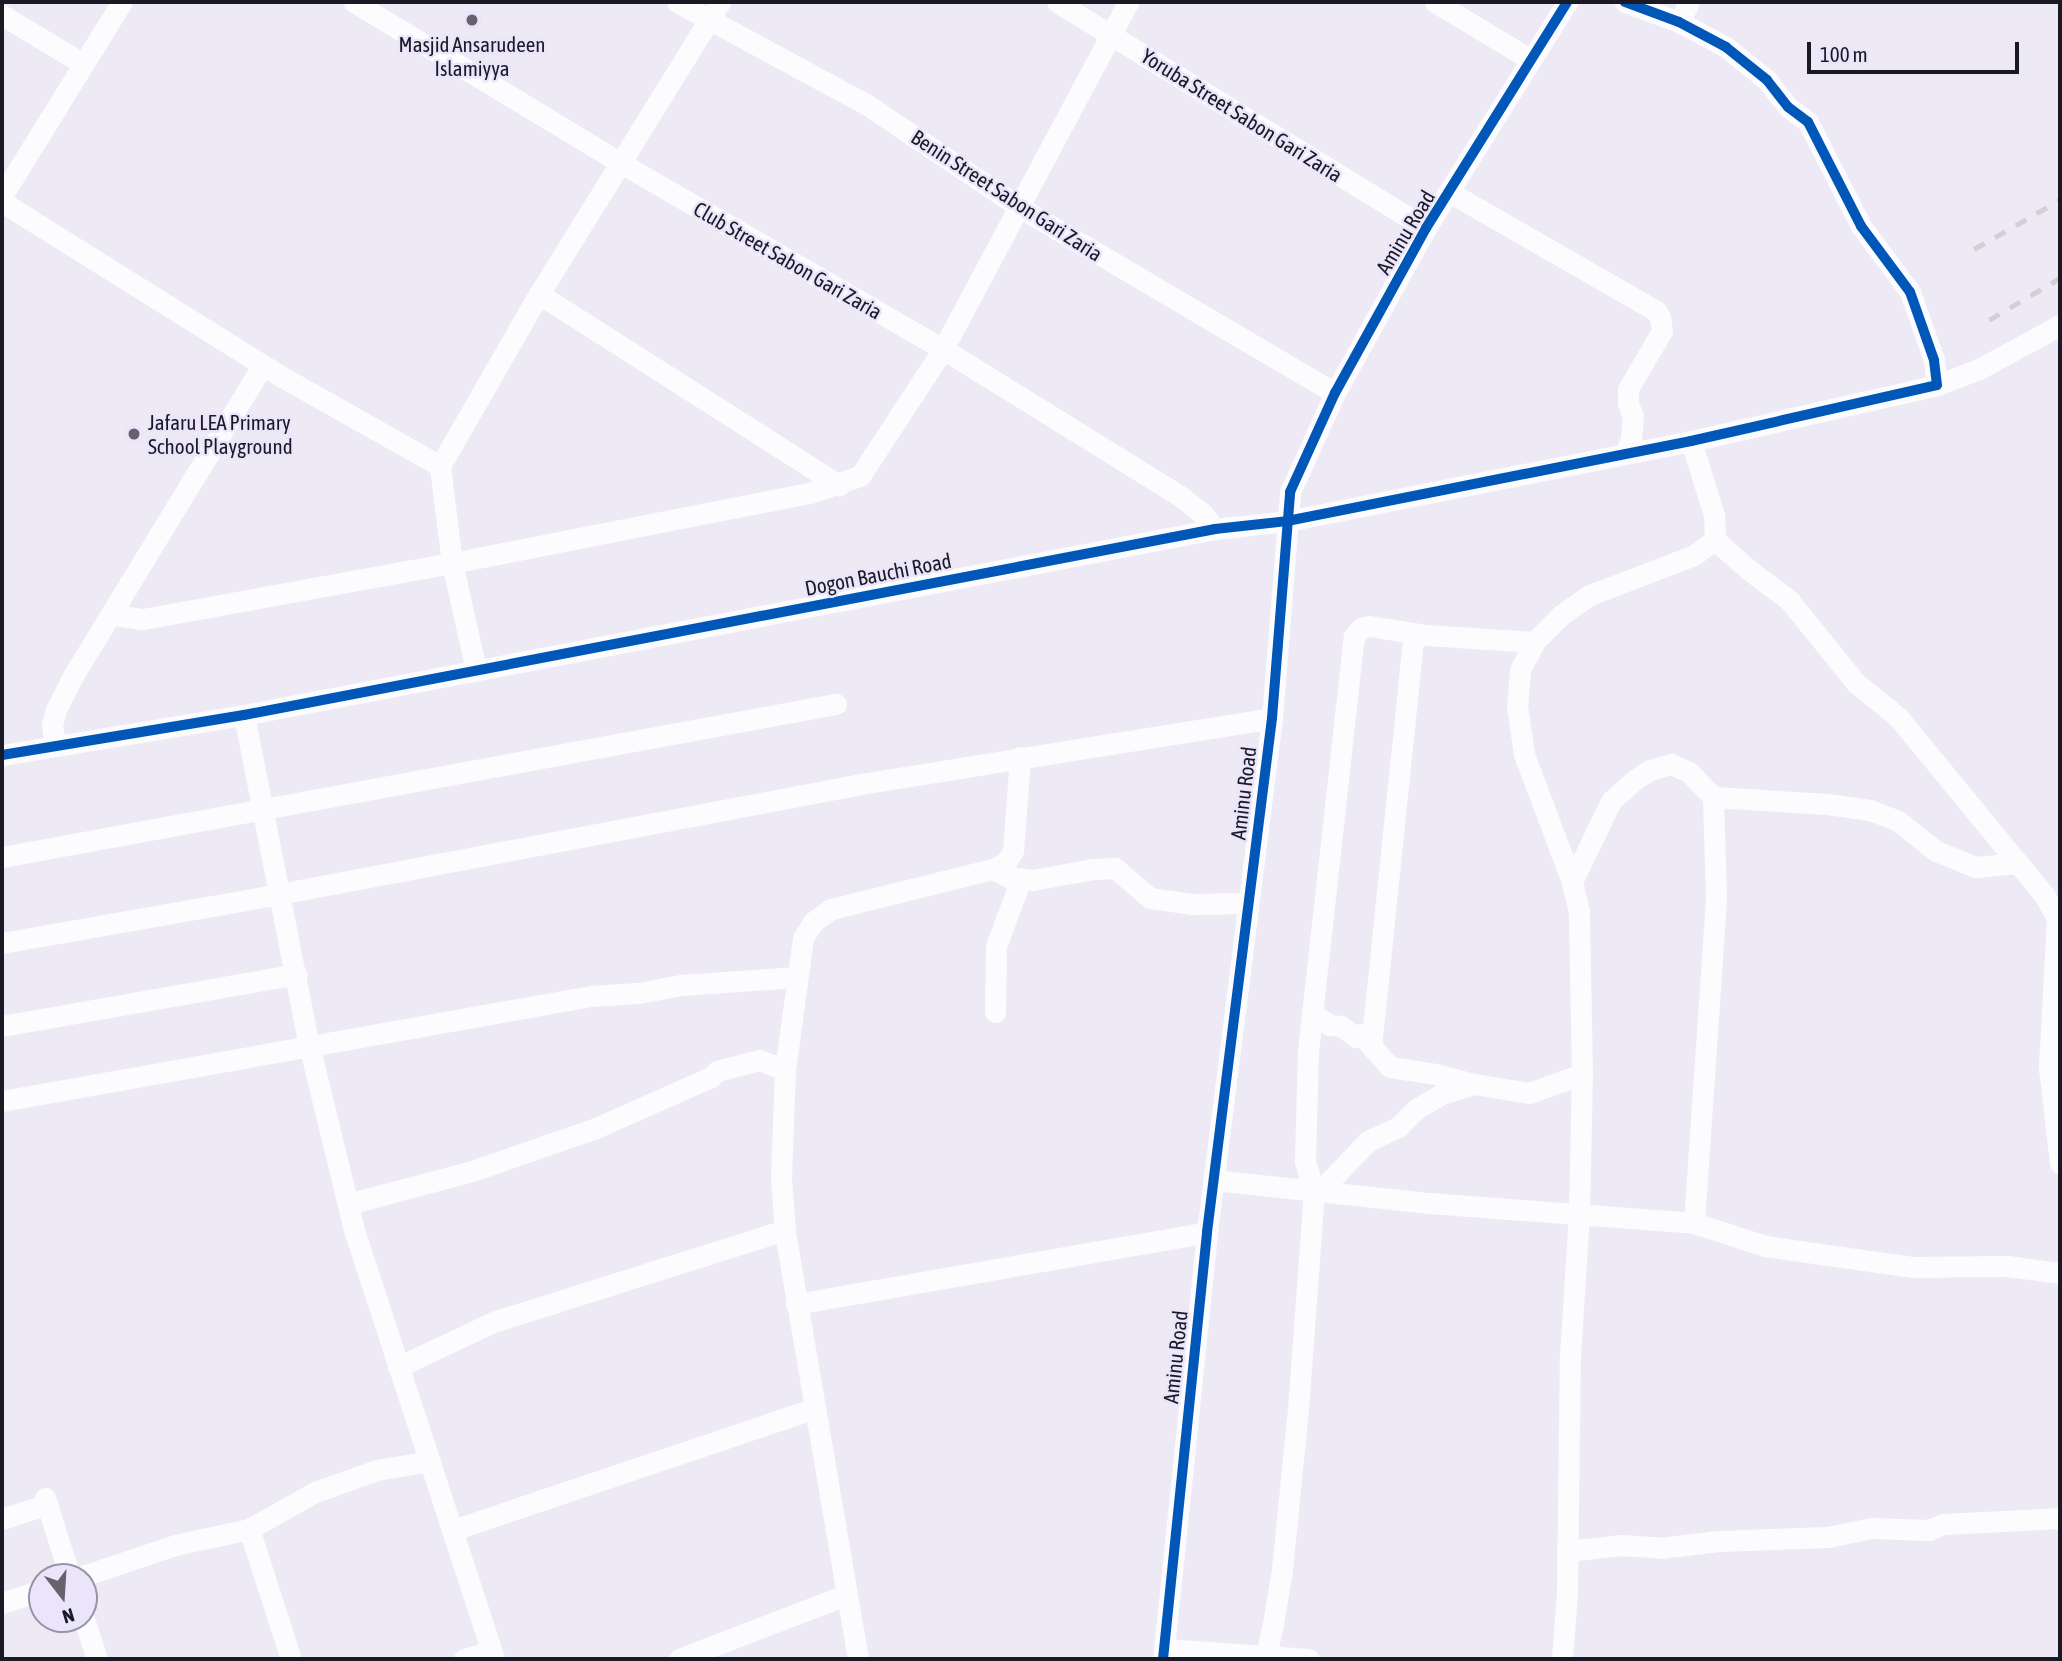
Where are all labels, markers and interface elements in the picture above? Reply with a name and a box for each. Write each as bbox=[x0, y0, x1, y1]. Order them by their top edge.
marker: Masjid Ansarudeen Islamiyya bbox=[464, 12, 480, 28]
scale bar bbox=[1810, 28, 2022, 72]
place label: Masjid Ansarudeen Islamiyya bbox=[399, 31, 545, 81]
text: 100 m bbox=[1820, 42, 1868, 66]
street label: Yoruba Street Sabon Gari Zaria bbox=[1137, 43, 1347, 187]
street label: Benin Street Sabon Gari Zaria bbox=[907, 124, 1107, 266]
street label: Aminu Road bbox=[1370, 185, 1440, 279]
street label: Club Street Sabon Gari Zaria bbox=[689, 196, 887, 324]
place label: Jafaru LEA Primary School Playground bbox=[148, 409, 293, 459]
marker: Jafaru LEA Primary School Playground bbox=[126, 426, 142, 442]
street label: Dogon Bauchi Road bbox=[803, 547, 953, 601]
street label: Aminu Road bbox=[1225, 745, 1261, 841]
street label: Aminu Road bbox=[1158, 1309, 1192, 1405]
north arrow bbox=[28, 1563, 98, 1633]
text: N bbox=[60, 1604, 77, 1628]

